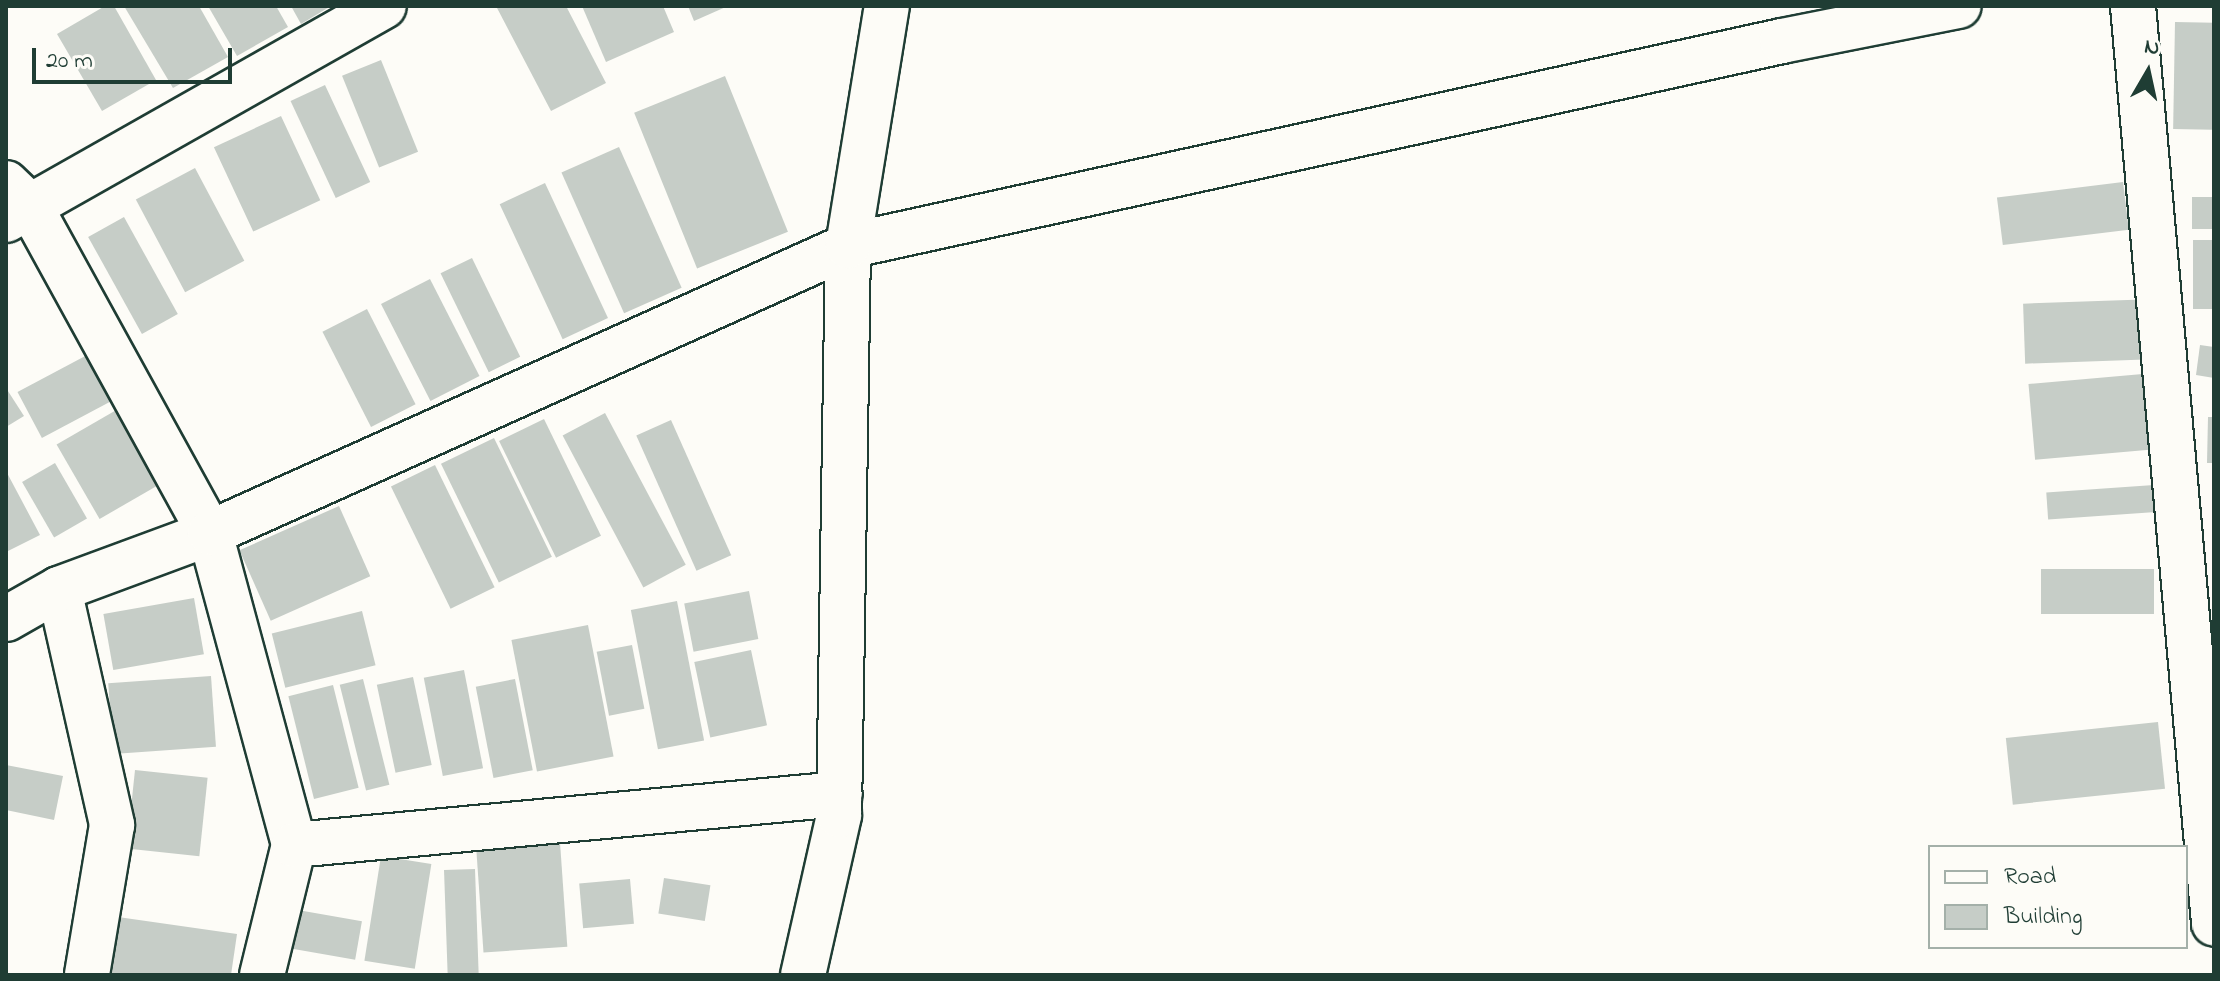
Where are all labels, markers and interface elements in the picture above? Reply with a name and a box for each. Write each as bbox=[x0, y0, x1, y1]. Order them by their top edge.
text: N bbox=[2142, 31, 2162, 65]
scale bar bbox=[36, 32, 236, 82]
north arrow bbox=[2108, 32, 2188, 112]
text: 20 m bbox=[46, 44, 93, 79]
legend bbox=[1928, 845, 2188, 949]
text: Road bbox=[2004, 860, 2056, 895]
text: Building bbox=[2004, 900, 2083, 935]

